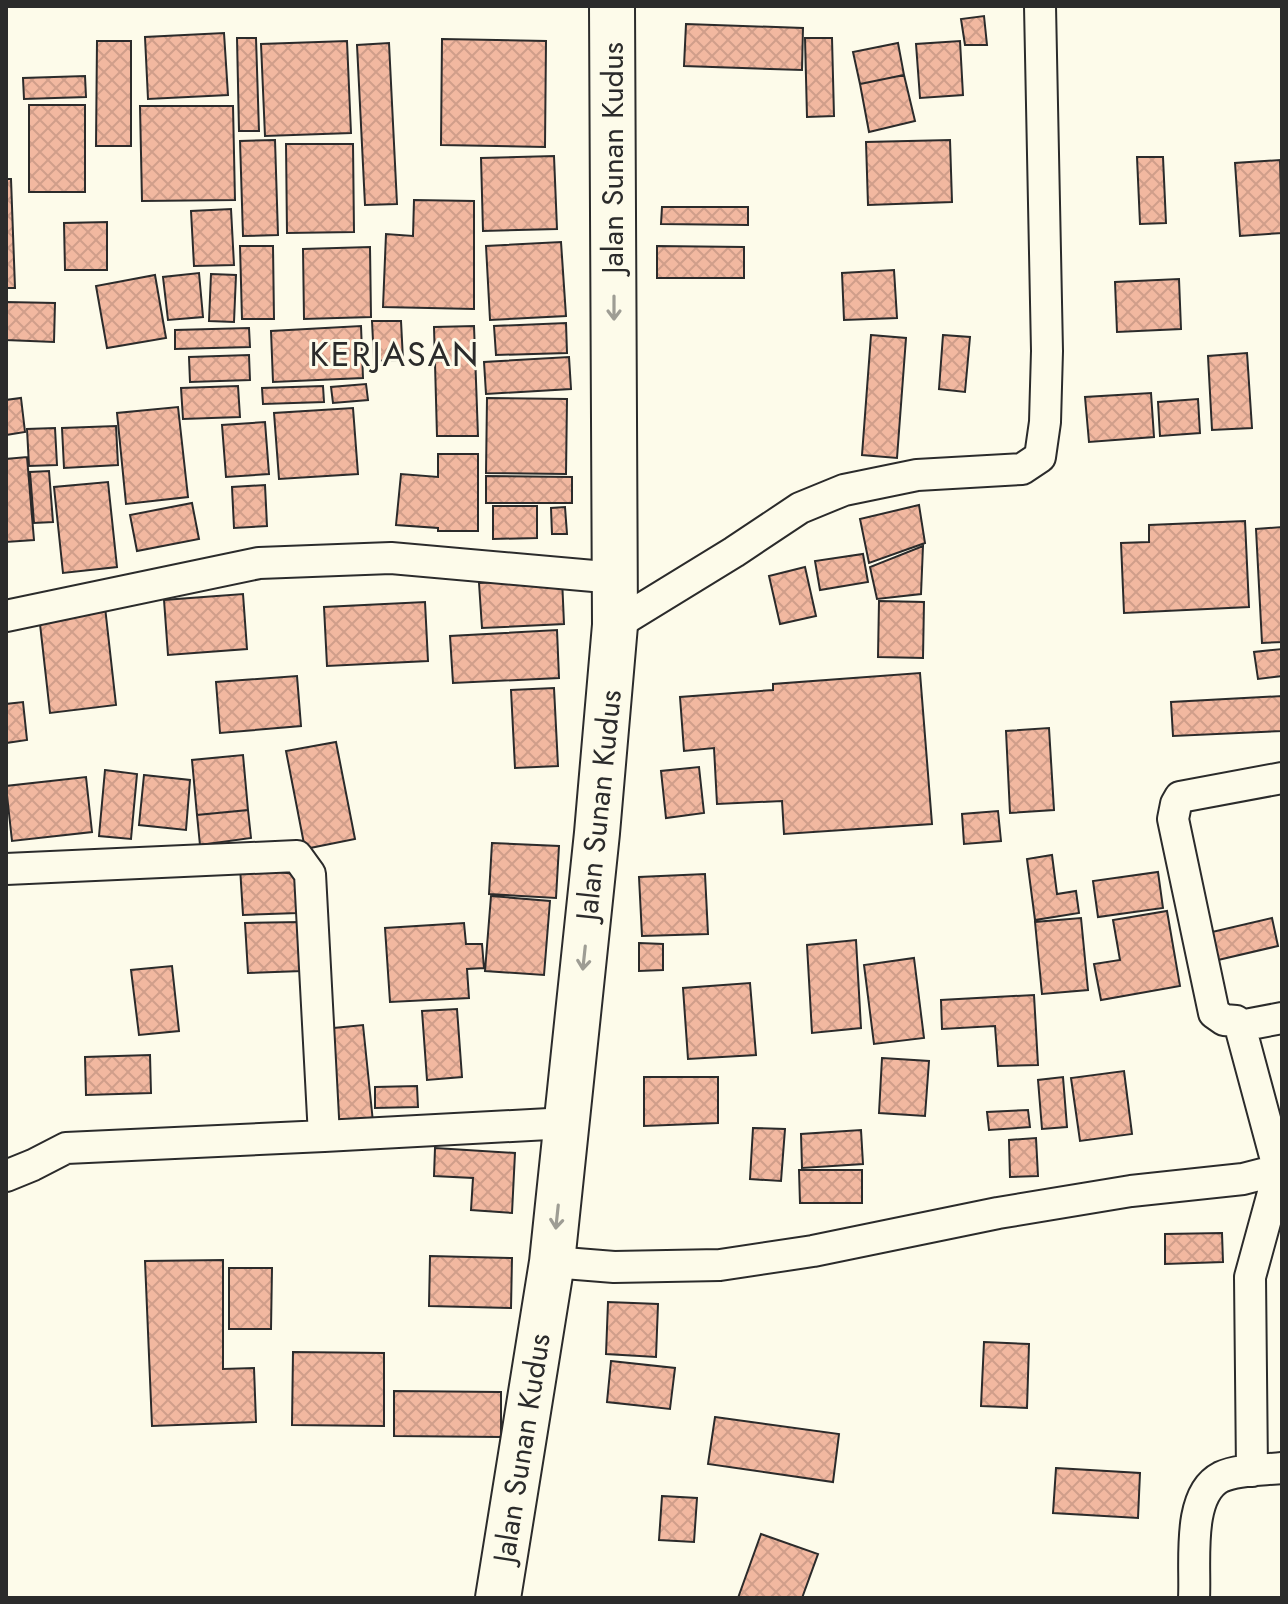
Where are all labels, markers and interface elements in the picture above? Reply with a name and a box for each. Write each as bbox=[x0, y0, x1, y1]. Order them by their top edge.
street label: Jalan Sunan Kudus bbox=[591, 42, 634, 278]
one-way arrow bbox=[606, 294, 622, 321]
district label: KERJASAN bbox=[310, 330, 480, 379]
street label: Jalan Sunan Kudus bbox=[565, 688, 632, 926]
one-way arrow bbox=[577, 945, 592, 971]
one-way arrow bbox=[549, 1203, 564, 1230]
street label: Jalan Sunan Kudus bbox=[482, 1330, 561, 1570]

